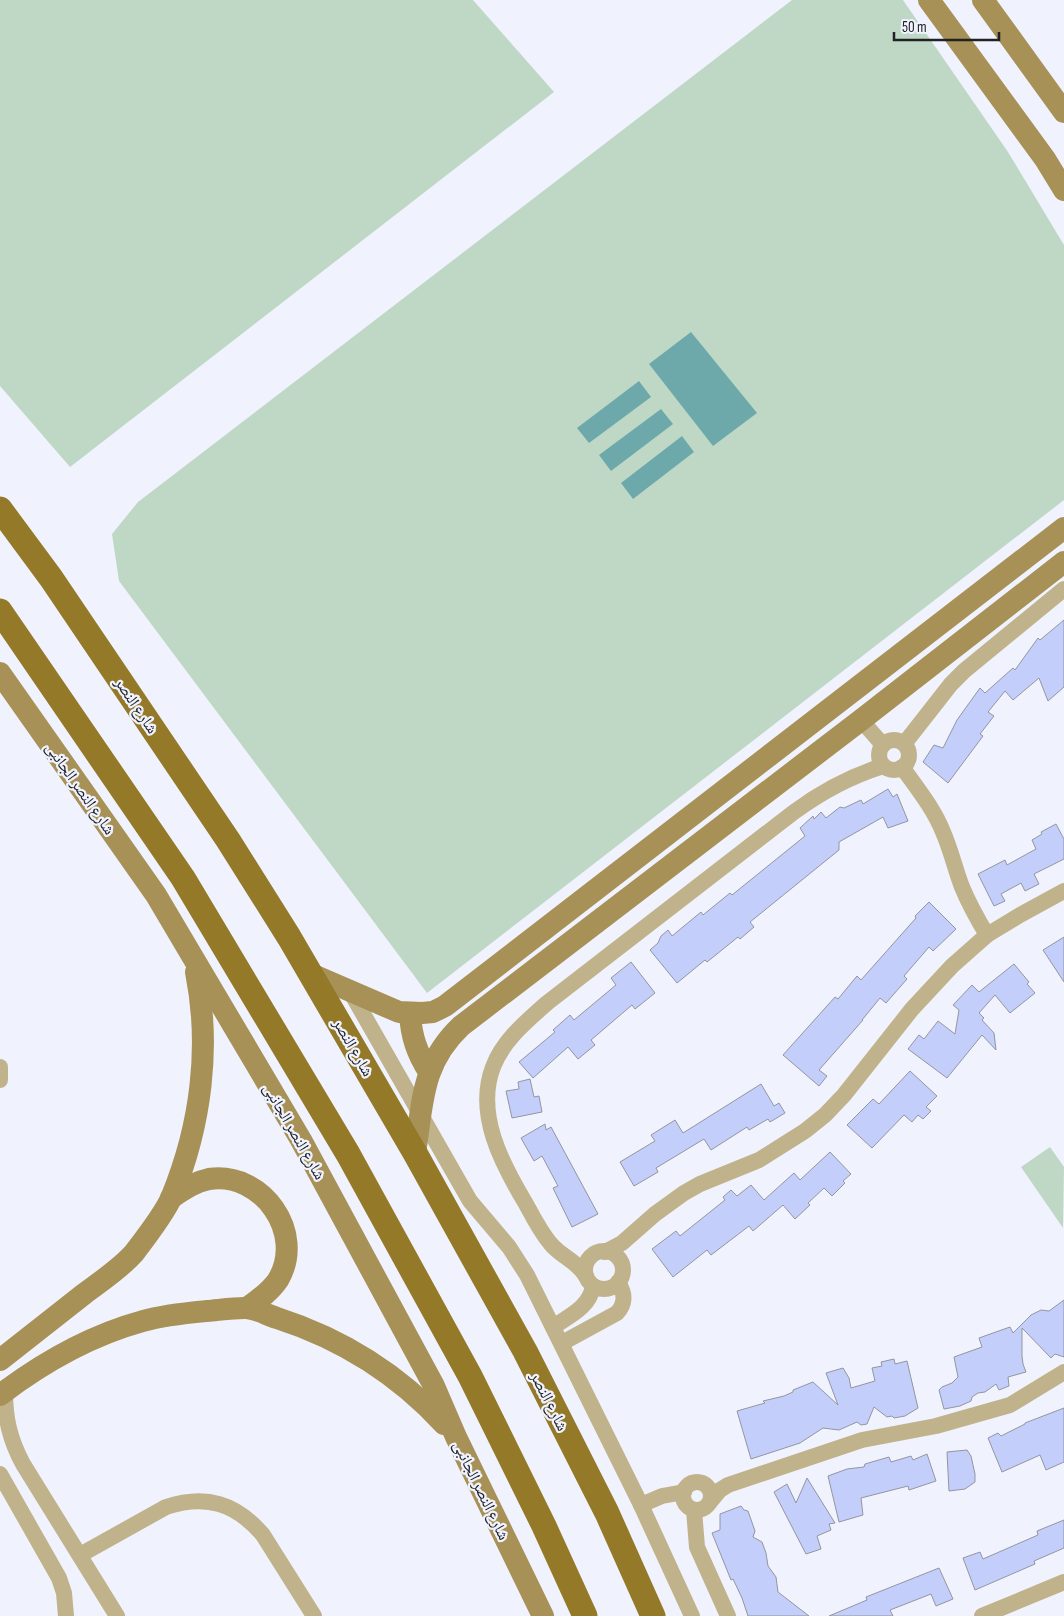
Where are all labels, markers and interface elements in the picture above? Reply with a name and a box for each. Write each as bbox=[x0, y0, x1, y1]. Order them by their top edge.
scale bar bbox=[894, 10, 999, 42]
text: 50 m bbox=[902, 18, 927, 37]
street label: شارع النصر bbox=[109, 673, 161, 738]
street label: شارع النصر الجانبى bbox=[41, 739, 119, 839]
street label: شارع النصر bbox=[328, 1015, 377, 1080]
street label: شارع النصر الجانبى bbox=[258, 1080, 329, 1183]
street label: شارع النصر bbox=[525, 1368, 572, 1434]
street label: شارع النصر الجانبى bbox=[448, 1438, 513, 1543]

